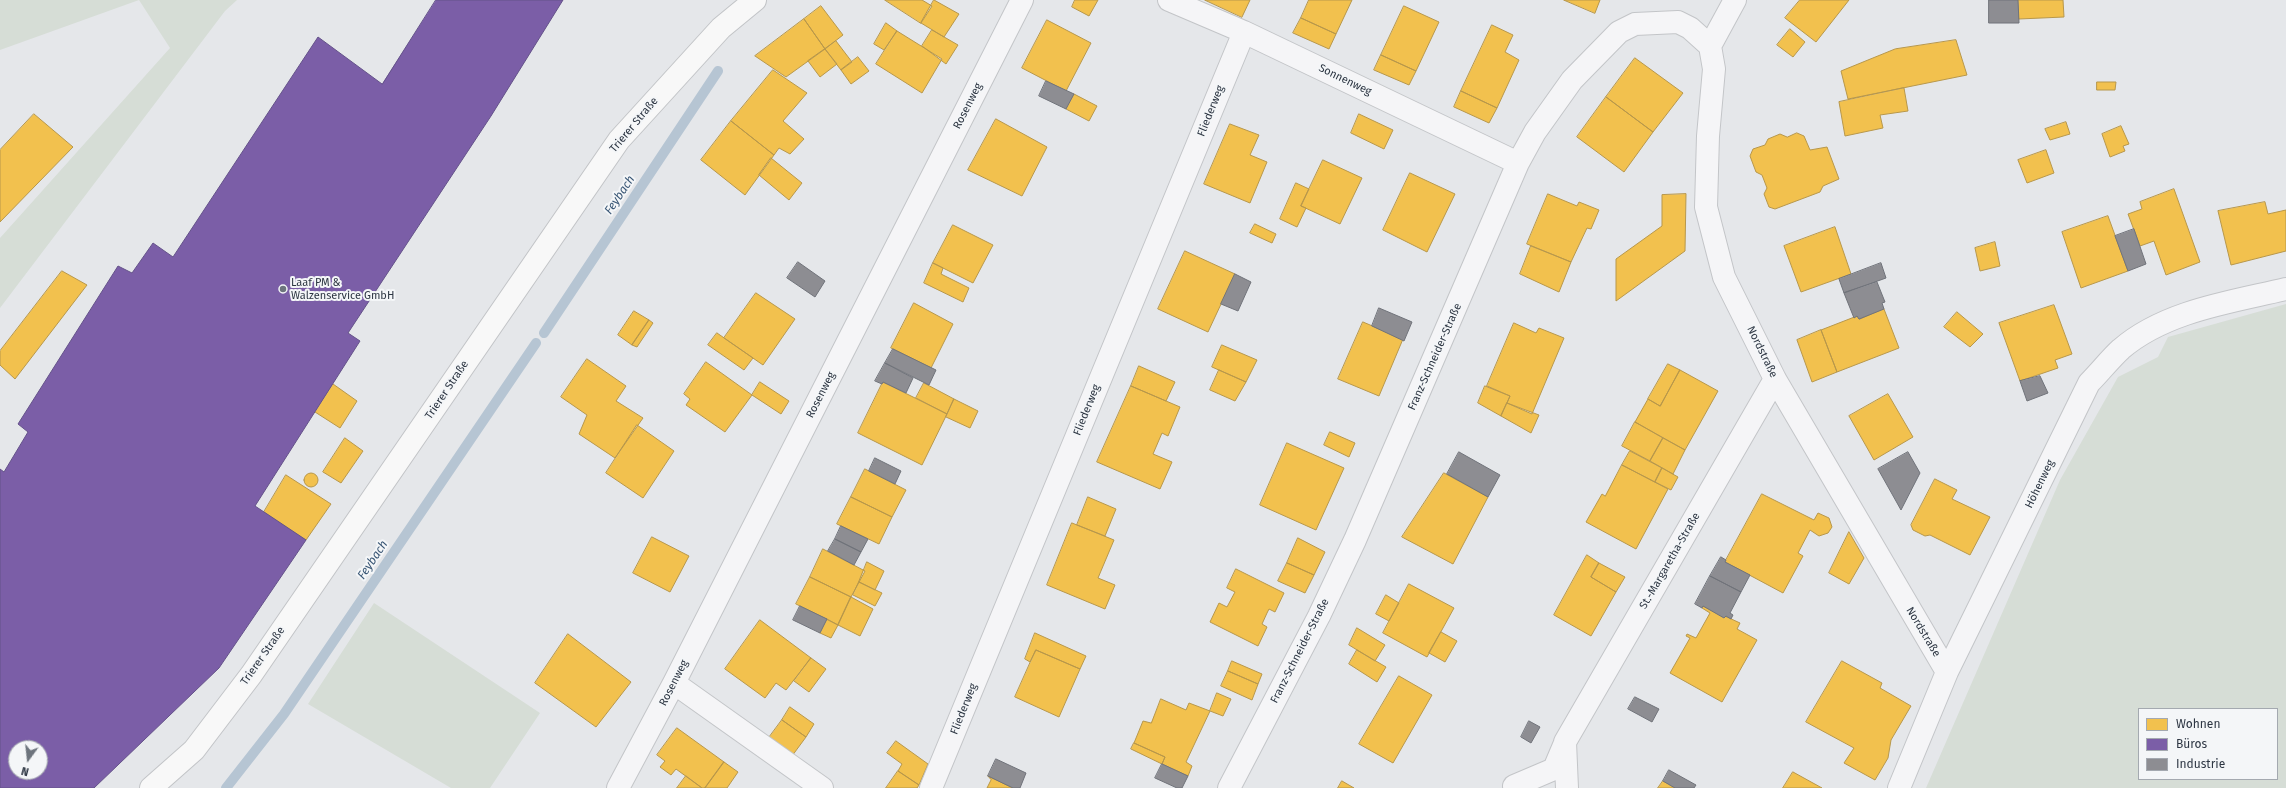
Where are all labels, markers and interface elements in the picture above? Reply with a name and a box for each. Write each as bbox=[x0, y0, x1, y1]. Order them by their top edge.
street label: Sonnenweg bbox=[1316, 61, 1374, 99]
street label: Rosenweg bbox=[951, 81, 985, 131]
street label: Fliederweg bbox=[1195, 83, 1227, 139]
street label: Trierer Straße bbox=[607, 95, 661, 155]
water label: Feybach bbox=[602, 173, 638, 217]
place label: Laaf PM & Walzenservice GmbH bbox=[291, 276, 394, 302]
marker: Laaf PM & Walzenservice GmbH bbox=[278, 284, 288, 294]
street label: Franz-Schneider-Straße bbox=[1405, 301, 1465, 413]
street label: Nordstraße bbox=[1744, 324, 1780, 380]
street label: Trierer Straße bbox=[422, 358, 472, 422]
street label: Rosenweg bbox=[804, 370, 838, 420]
street label: Fliederweg bbox=[1071, 382, 1103, 438]
street label: Höhenweg bbox=[2023, 458, 2057, 510]
street label: St.-Margaretha-Straße bbox=[1637, 510, 1703, 612]
water label: Feybach bbox=[355, 538, 391, 582]
street label: Franz-Schneider-Straße bbox=[1268, 596, 1332, 706]
street label: Nordstraße bbox=[1903, 605, 1943, 659]
street label: Trierer Straße bbox=[238, 624, 288, 688]
street label: Rosenweg bbox=[657, 658, 691, 708]
street label: Fliederweg bbox=[948, 681, 980, 737]
legend bbox=[2138, 708, 2278, 780]
text: Wohnen bbox=[2176, 717, 2220, 731]
text: Büros bbox=[2176, 737, 2207, 751]
north arrow bbox=[8, 740, 48, 780]
text: Industrie bbox=[2176, 757, 2225, 771]
text: N bbox=[20, 764, 30, 778]

